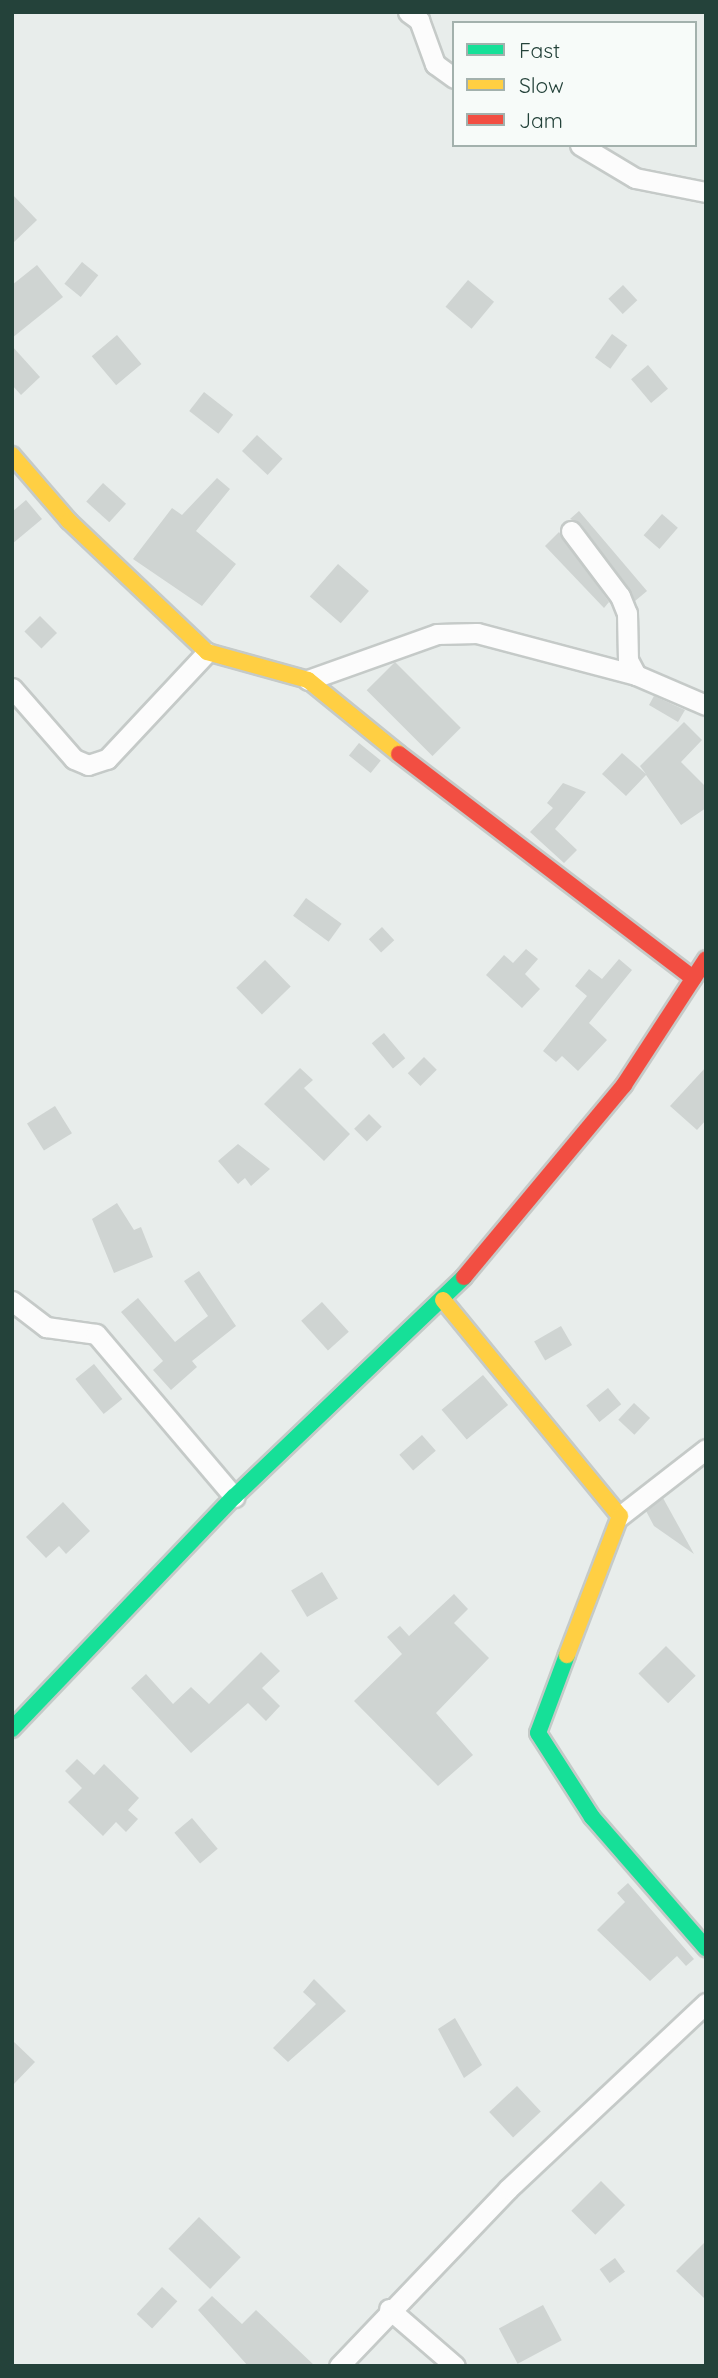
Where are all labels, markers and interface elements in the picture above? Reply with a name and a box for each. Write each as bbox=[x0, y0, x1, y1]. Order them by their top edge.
legend bbox=[452, 21, 697, 147]
text: Fast bbox=[519, 37, 560, 63]
text: Slow bbox=[519, 72, 564, 98]
text: Jam bbox=[519, 107, 563, 133]

